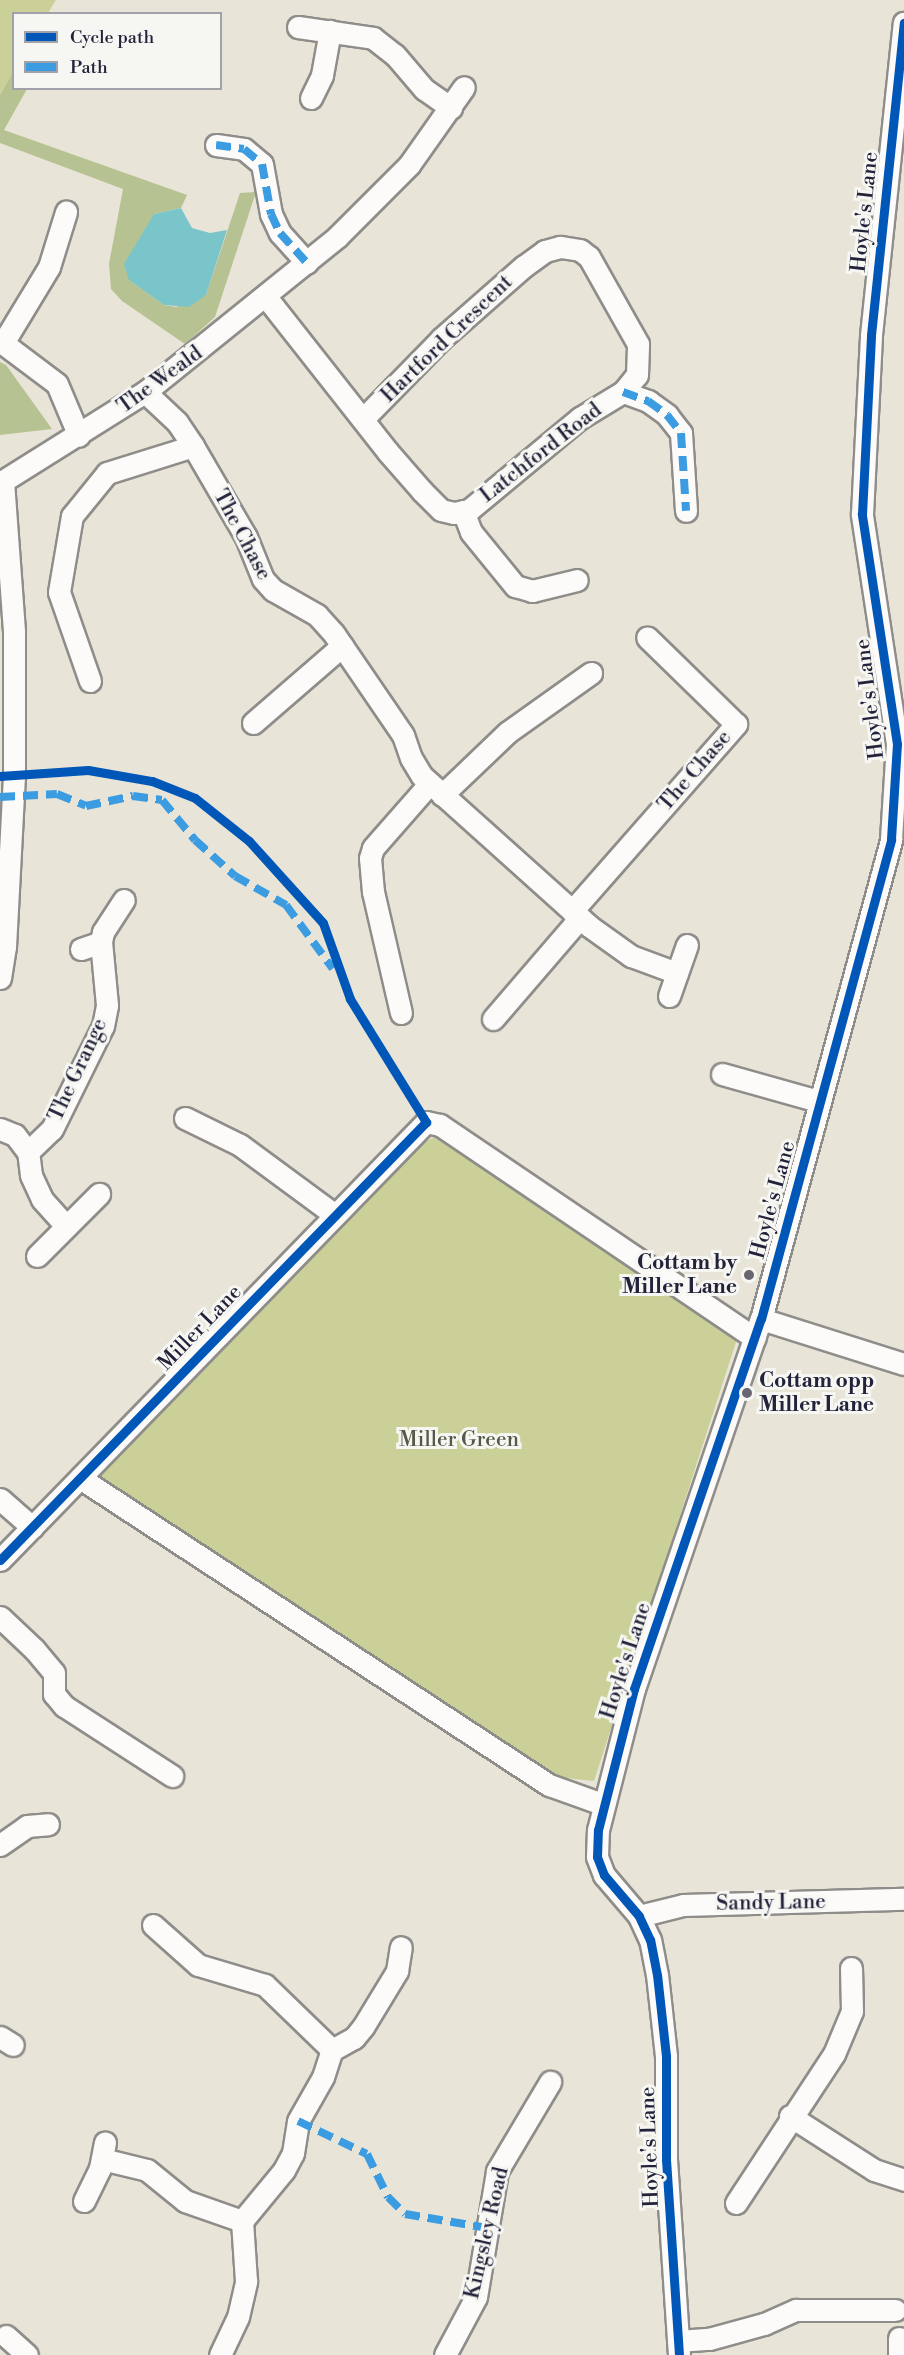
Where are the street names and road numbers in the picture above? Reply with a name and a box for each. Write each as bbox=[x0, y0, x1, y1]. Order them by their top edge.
street label: Hoyle's Lane bbox=[846, 150, 884, 274]
street label: Hartford Crescent bbox=[376, 270, 518, 408]
street label: The Weald bbox=[113, 341, 207, 419]
street label: Latchford Road bbox=[475, 398, 607, 508]
street label: The Chase bbox=[208, 485, 276, 585]
street label: Hoyle's Lane bbox=[850, 637, 890, 761]
street label: The Chase bbox=[653, 725, 737, 817]
street label: The Grange bbox=[43, 1015, 113, 1125]
street label: Hoyle's Lane bbox=[745, 1138, 801, 1262]
street label: Miller Lane bbox=[153, 1280, 247, 1376]
street label: Hoyle's Lane bbox=[595, 1600, 657, 1722]
street label: Sandy Lane bbox=[716, 1889, 826, 1917]
street label: Hoyle's Lane bbox=[635, 2086, 665, 2208]
street label: Kingsley Road bbox=[460, 2164, 514, 2302]

